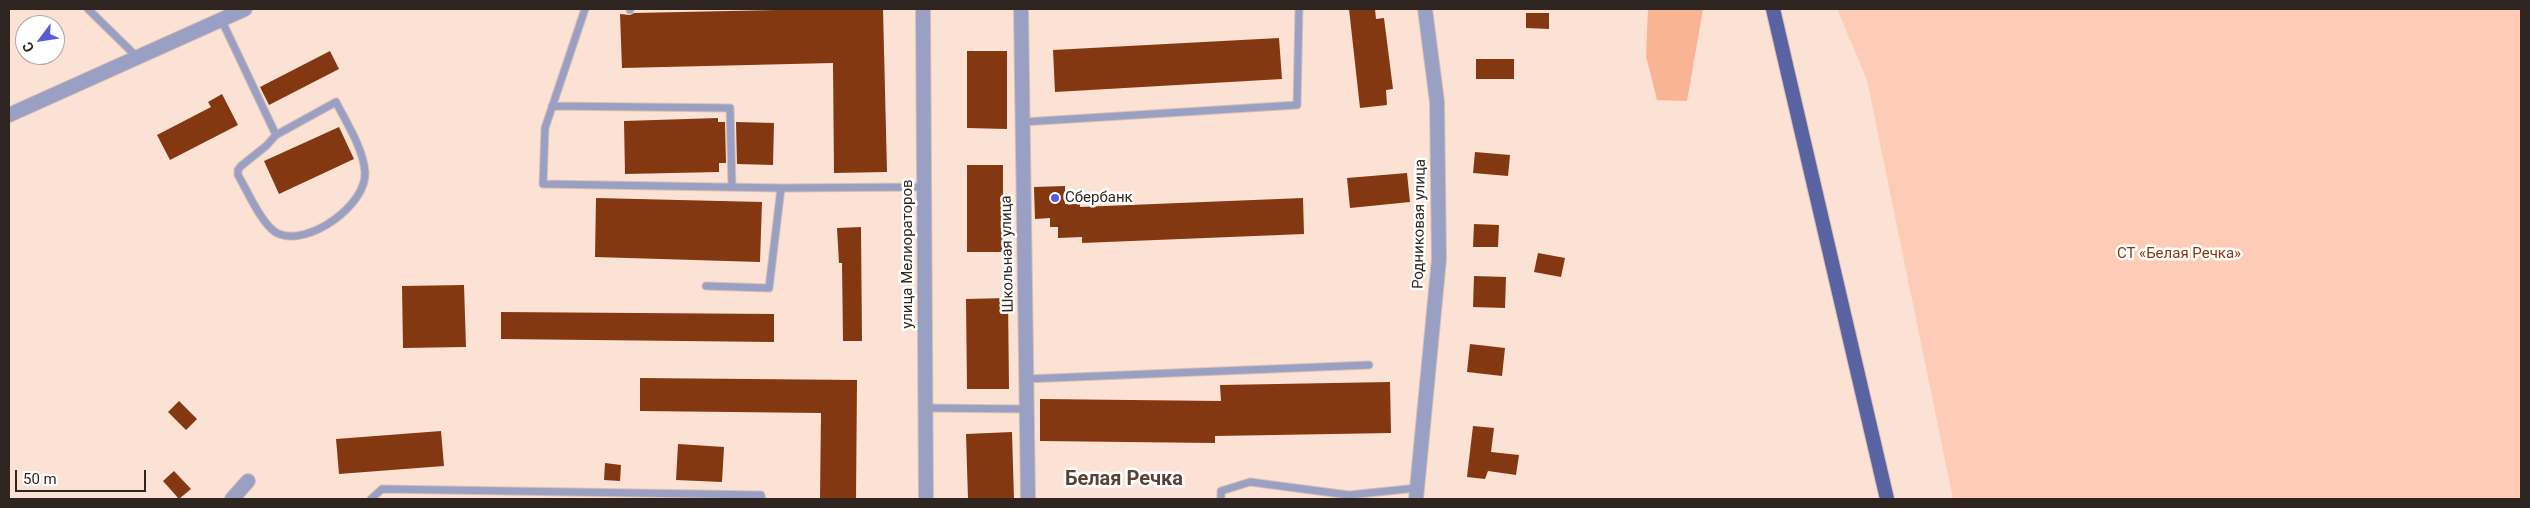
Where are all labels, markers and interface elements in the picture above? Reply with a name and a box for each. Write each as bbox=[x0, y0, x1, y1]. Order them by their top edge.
north arrow bbox=[15, 15, 65, 65]
text: С bbox=[19, 39, 37, 55]
street label: Родниковая улица bbox=[1410, 159, 1430, 289]
street label: улица Мелиораторов bbox=[899, 179, 917, 329]
place label: Сбербанк bbox=[1065, 189, 1133, 207]
marker: Сбербанк bbox=[1049, 192, 1061, 204]
street label: Школьная улица bbox=[998, 195, 1018, 313]
park label: СТ «Белая Речка» bbox=[2117, 245, 2241, 263]
scale bar bbox=[18, 460, 149, 492]
district label: Белая Речка bbox=[1065, 468, 1183, 492]
text: 50 m bbox=[23, 470, 57, 488]

